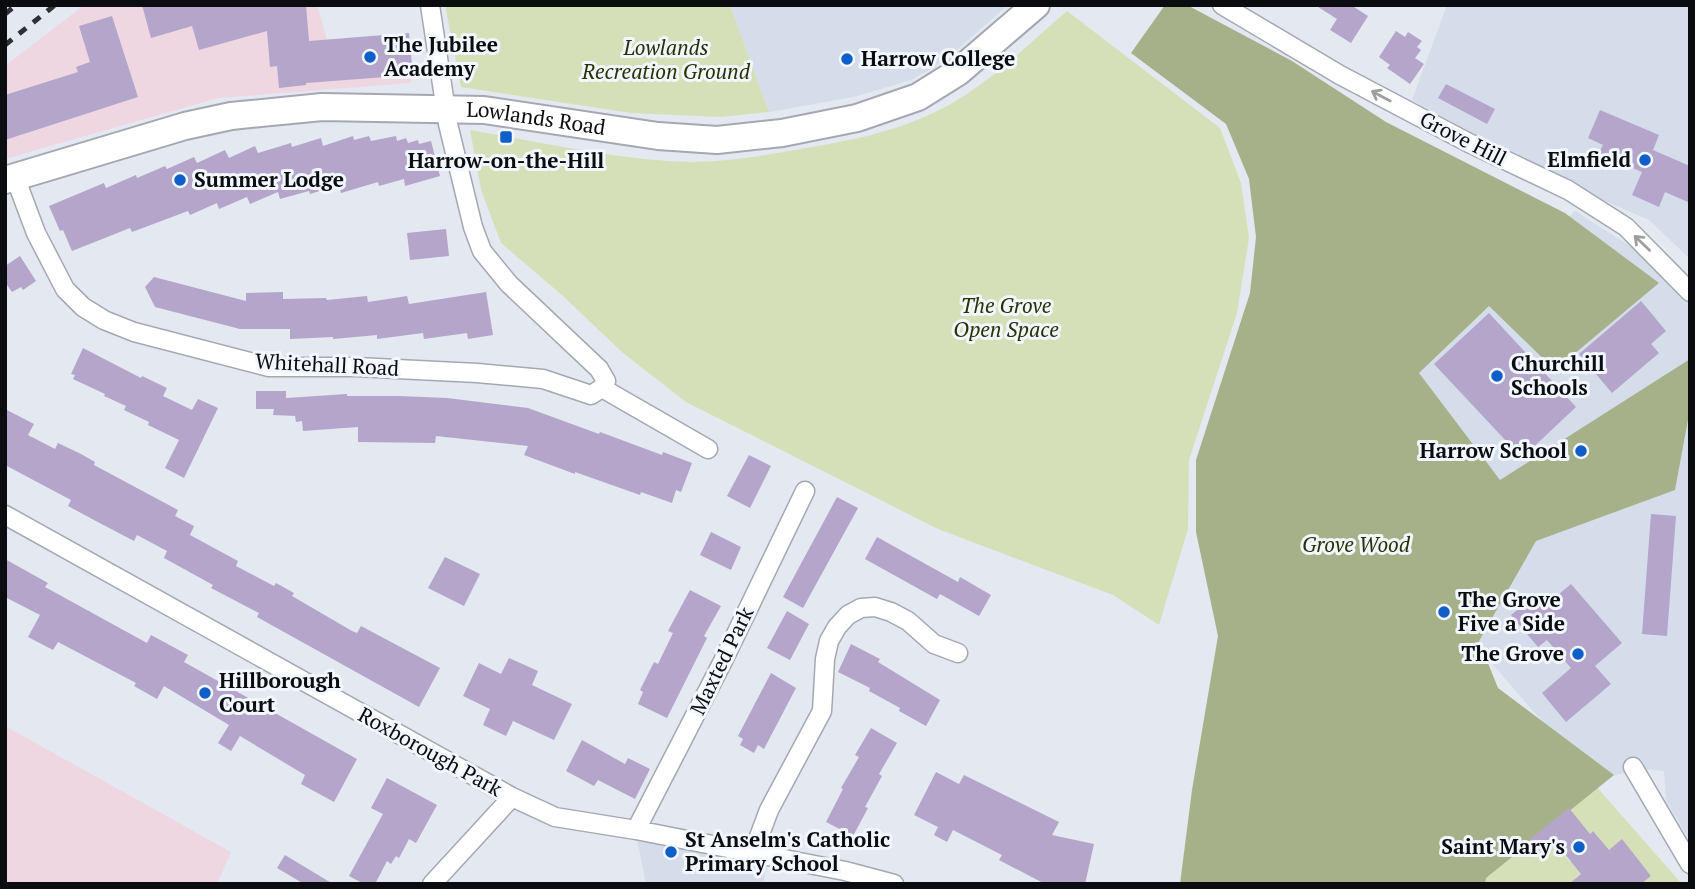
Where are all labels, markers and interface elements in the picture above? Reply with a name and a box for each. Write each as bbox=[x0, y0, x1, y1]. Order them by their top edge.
place label: The Jubilee Academy bbox=[384, 30, 498, 82]
park label: Lowlands Recreation Ground bbox=[581, 33, 751, 85]
place label: Harrow College bbox=[861, 44, 1015, 72]
marker: The Jubilee Academy bbox=[362, 49, 378, 65]
marker: Harrow College bbox=[839, 51, 855, 67]
one-way arrow bbox=[1371, 89, 1391, 103]
street label: Lowlands Road bbox=[466, 95, 608, 141]
street label: Grove Hill bbox=[1415, 104, 1512, 172]
marker: Harrow-on-the-Hill bbox=[498, 129, 514, 145]
place label: Elmfield bbox=[1547, 145, 1631, 173]
place label: Harrow-on-the-Hill bbox=[408, 146, 604, 174]
marker: Elmfield bbox=[1637, 152, 1653, 168]
place label: Summer Lodge bbox=[194, 165, 344, 193]
marker: Summer Lodge bbox=[172, 172, 188, 188]
one-way arrow bbox=[1634, 235, 1651, 252]
park label: The Grove Open Space bbox=[953, 291, 1059, 343]
street label: Whitehall Road bbox=[254, 346, 400, 382]
place label: Churchill Schools bbox=[1511, 349, 1605, 401]
marker: Churchill Schools bbox=[1489, 368, 1505, 384]
place label: Harrow School bbox=[1419, 436, 1567, 464]
marker: Harrow School bbox=[1573, 443, 1589, 459]
park label: Grove Wood bbox=[1302, 530, 1411, 558]
place label: The Grove Five a Side bbox=[1458, 585, 1565, 637]
street label: Maxted Park bbox=[683, 602, 759, 719]
marker: The Grove Five a Side bbox=[1436, 604, 1452, 620]
place label: The Grove bbox=[1461, 639, 1564, 667]
marker: The Grove bbox=[1570, 646, 1586, 662]
place label: Hillborough Court bbox=[219, 666, 341, 718]
marker: Hillborough Court bbox=[197, 685, 213, 701]
street label: Roxborough Park bbox=[354, 700, 508, 802]
place label: St Anselm's Catholic Primary School bbox=[685, 825, 890, 877]
place label: Saint Mary's bbox=[1441, 832, 1565, 860]
marker: Saint Mary's bbox=[1571, 839, 1587, 855]
marker: St Anselm's Catholic Primary School bbox=[663, 844, 679, 860]

